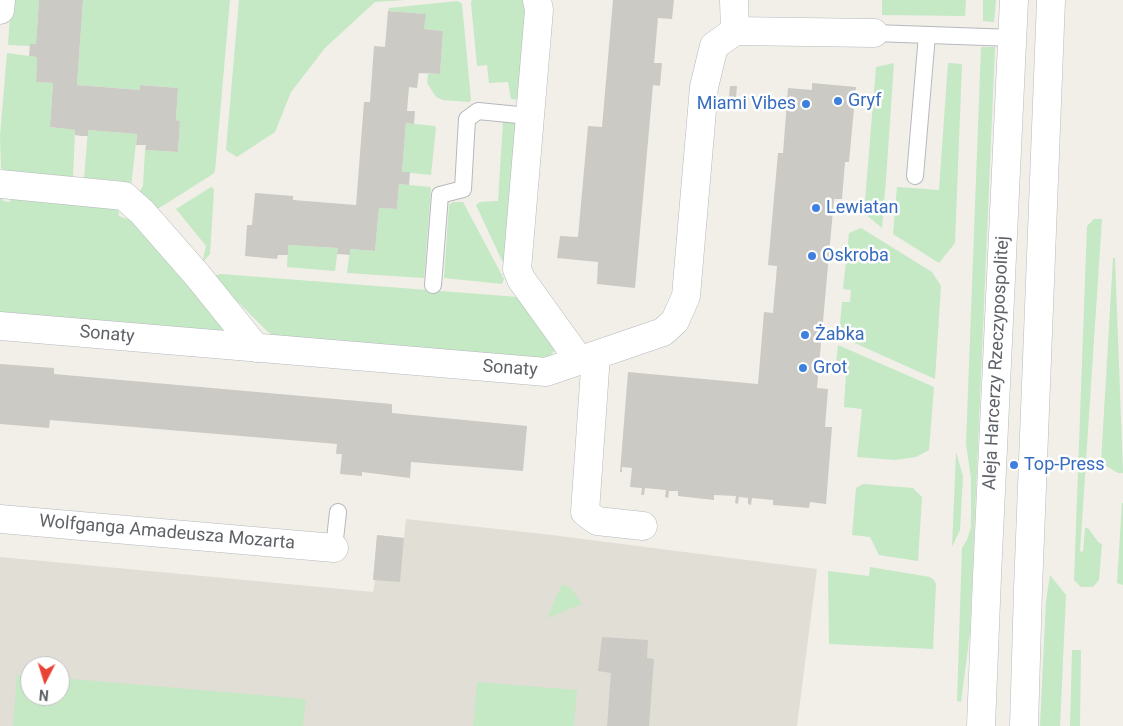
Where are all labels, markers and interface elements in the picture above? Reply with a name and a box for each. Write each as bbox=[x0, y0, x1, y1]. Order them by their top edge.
place label: Gryf bbox=[848, 90, 881, 112]
place label: Miami Vibes bbox=[697, 93, 796, 115]
marker: Gryf bbox=[832, 95, 844, 107]
marker: Miami Vibes bbox=[800, 98, 812, 110]
place label: Lewiatan bbox=[826, 197, 899, 219]
marker: Lewiatan bbox=[810, 202, 822, 214]
street label: Aleja Harcerzy Rzeczypospolitej bbox=[980, 235, 1014, 491]
place label: Oskroba bbox=[822, 245, 889, 267]
marker: Oskroba bbox=[806, 250, 818, 262]
street label: Sonaty bbox=[79, 322, 135, 348]
place label: Żabka bbox=[815, 324, 865, 346]
marker: Żabka bbox=[799, 329, 811, 341]
street label: Sonaty bbox=[482, 356, 538, 382]
place label: Grot bbox=[813, 357, 847, 379]
marker: Grot bbox=[797, 362, 809, 374]
place label: Top-Press bbox=[1024, 454, 1105, 476]
marker: Top-Press bbox=[1008, 459, 1020, 471]
street label: Wolfganga Amadeusza Mozarta bbox=[38, 511, 296, 555]
north arrow bbox=[20, 656, 70, 706]
text: N bbox=[38, 687, 49, 703]

